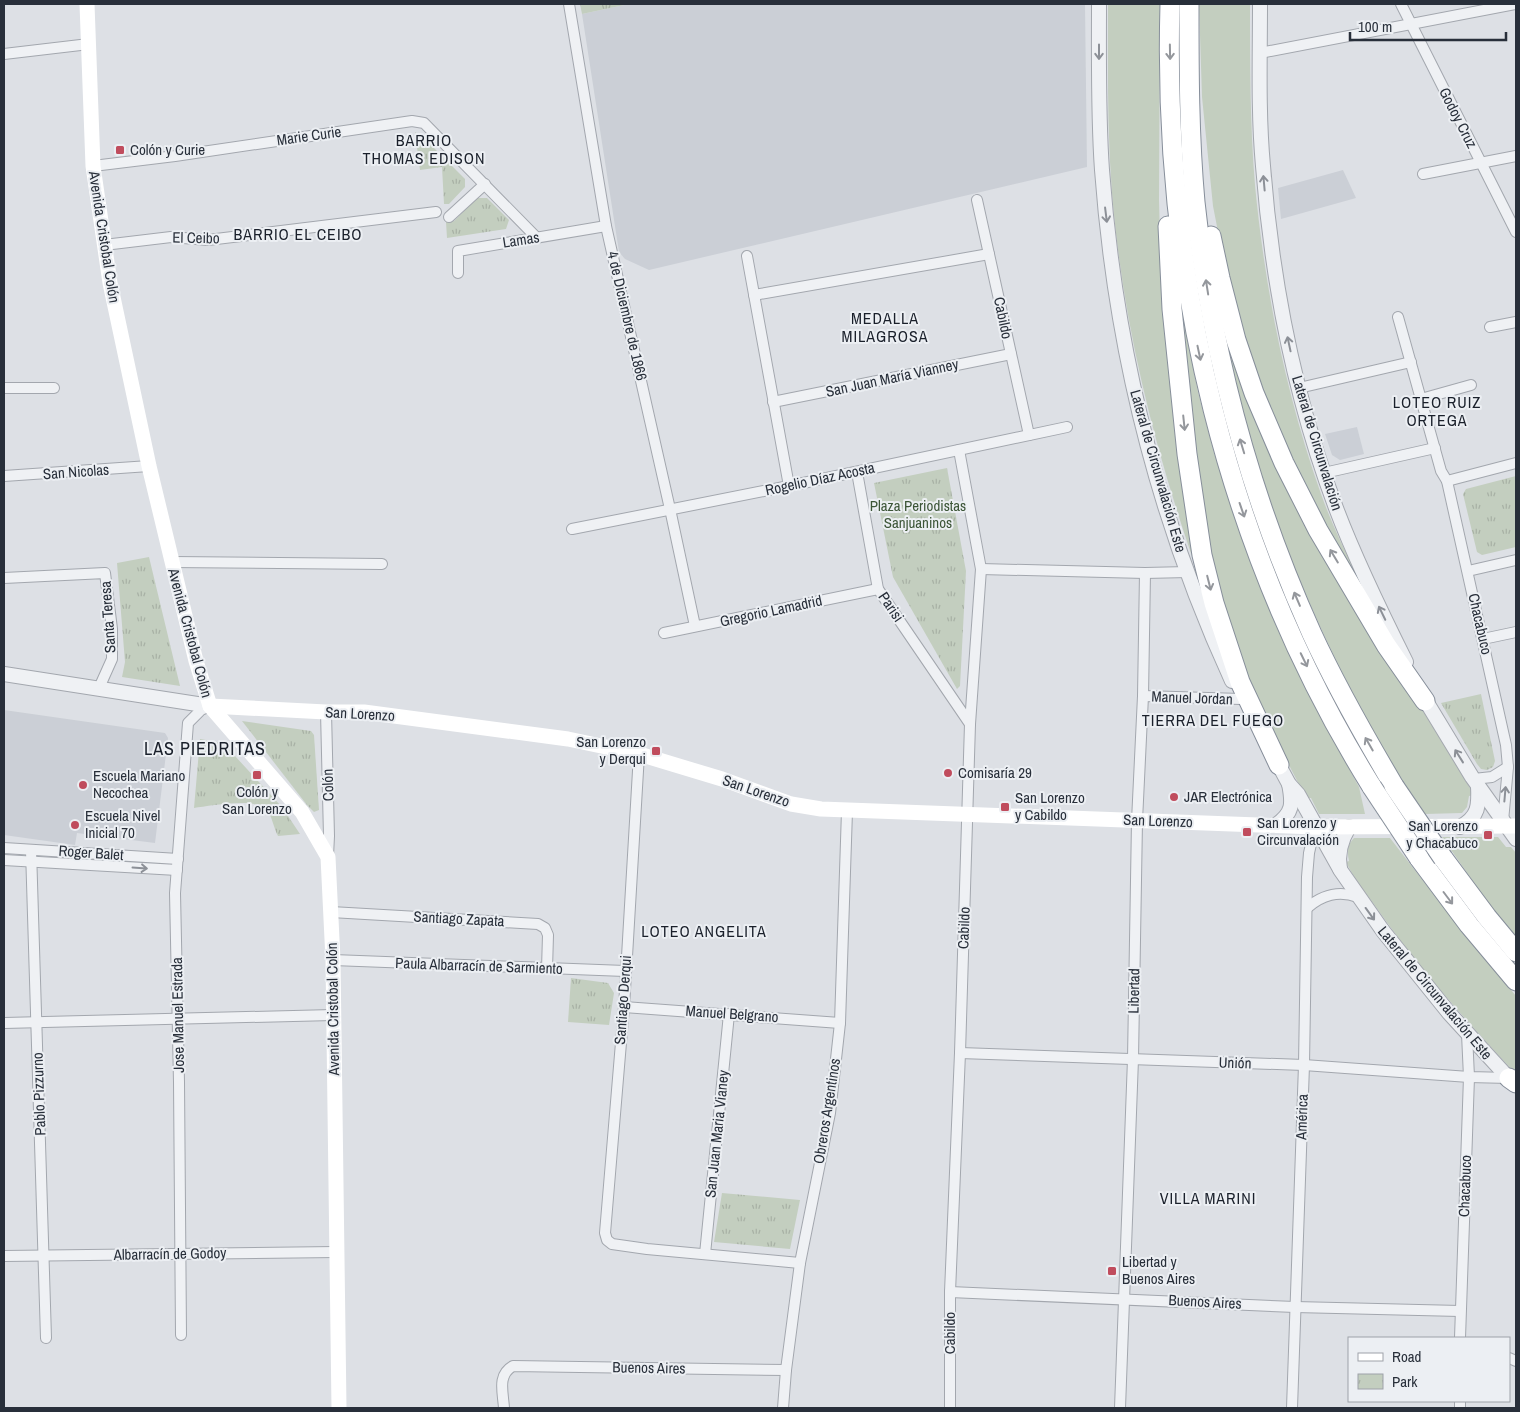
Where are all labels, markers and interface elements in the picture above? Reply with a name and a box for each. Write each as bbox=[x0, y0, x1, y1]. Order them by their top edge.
scale bar bbox=[1350, 10, 1506, 42]
text: 100 m bbox=[1358, 16, 1392, 37]
one-way arrow bbox=[1094, 44, 1104, 60]
one-way arrow bbox=[1165, 44, 1175, 60]
street label: Godoy Cruz bbox=[1434, 84, 1483, 152]
street label: Marie Curie bbox=[275, 121, 343, 150]
district label: BARRIO THOMAS EDISON bbox=[362, 129, 486, 169]
place label: Colón y Curie bbox=[130, 139, 205, 160]
marker: Colón y Curie bbox=[114, 144, 126, 156]
street label: Avenida Cristobal Colón bbox=[84, 169, 125, 304]
one-way arrow bbox=[1259, 176, 1269, 192]
one-way arrow bbox=[1101, 206, 1111, 222]
district label: BARRIO EL CEIBO bbox=[233, 223, 363, 245]
street label: Lamas bbox=[501, 226, 541, 253]
street label: El Ceibo bbox=[172, 227, 220, 248]
street label: 4 de Diciembre de 1866 bbox=[602, 249, 653, 383]
one-way arrow bbox=[1202, 280, 1212, 296]
street label: Cabildo bbox=[989, 295, 1018, 341]
district label: MEDALLA MILAGROSA bbox=[841, 307, 929, 347]
one-way arrow bbox=[1284, 336, 1293, 352]
one-way arrow bbox=[1195, 345, 1204, 361]
street label: San Juan María Vianney bbox=[824, 353, 961, 402]
street label: Lateral de Circunvalación bbox=[1287, 373, 1348, 513]
street label: Lateral de Circunvalación Este bbox=[1125, 387, 1192, 555]
district label: LOTEO RUIZ ORTEGA bbox=[1393, 391, 1481, 431]
one-way arrow bbox=[1179, 415, 1189, 431]
one-way arrow bbox=[1237, 438, 1247, 454]
street label: Rogelio Díaz Acosta bbox=[763, 457, 877, 500]
street label: San Nicolas bbox=[42, 459, 110, 484]
park label: Plaza Periodistas Sanjuaninos bbox=[870, 495, 966, 533]
one-way arrow bbox=[1238, 501, 1248, 517]
one-way arrow bbox=[1328, 550, 1338, 564]
street label: Avenida Cristobal Colón bbox=[163, 565, 218, 700]
one-way arrow bbox=[1205, 575, 1214, 591]
street label: Santa Teresa bbox=[94, 580, 120, 654]
street label: Parisi bbox=[874, 588, 909, 626]
street label: Gregorio Lamadrid bbox=[718, 589, 824, 632]
street label: Chacabuco bbox=[1463, 591, 1498, 657]
one-way arrow bbox=[1292, 592, 1301, 607]
one-way arrow bbox=[1377, 605, 1387, 620]
one-way arrow bbox=[1300, 652, 1309, 667]
street label: Manuel Jordan bbox=[1151, 686, 1233, 709]
street label: San Lorenzo bbox=[325, 701, 396, 726]
district label: TIERRA DEL FUEGO bbox=[1142, 709, 1284, 731]
place label: San Lorenzo y Derqui bbox=[576, 731, 646, 769]
district label: LAS PIEDRITAS bbox=[144, 736, 266, 761]
one-way arrow bbox=[1364, 738, 1374, 752]
marker: San Lorenzo y Derqui bbox=[650, 745, 662, 757]
one-way arrow bbox=[1453, 749, 1463, 763]
place label: Comisaría 29 bbox=[958, 762, 1032, 783]
place label: Escuela Mariano Necochea bbox=[93, 765, 185, 803]
marker: Comisaría 29 bbox=[942, 767, 954, 779]
marker: Colón y San Lorenzo bbox=[251, 769, 263, 781]
street label: Colón bbox=[316, 769, 339, 801]
street label: San Lorenzo bbox=[720, 769, 793, 812]
marker: Escuela Mariano Necochea bbox=[77, 779, 89, 791]
place label: Colón y San Lorenzo bbox=[222, 781, 292, 819]
place label: JAR Electrónica bbox=[1184, 786, 1272, 807]
one-way arrow bbox=[1500, 786, 1510, 802]
place label: San Lorenzo y Cabildo bbox=[1015, 787, 1085, 825]
marker: JAR Electrónica bbox=[1168, 791, 1180, 803]
marker: San Lorenzo y Cabildo bbox=[999, 801, 1011, 813]
place label: Escuela Nivel Inicial 70 bbox=[85, 805, 160, 843]
street label: San Lorenzo bbox=[1123, 809, 1193, 832]
place label: San Lorenzo y Circunvalación bbox=[1257, 812, 1339, 850]
place label: San Lorenzo y Chacabuco bbox=[1406, 815, 1478, 853]
marker: Escuela Nivel Inicial 70 bbox=[69, 819, 81, 831]
marker: San Lorenzo y Circunvalación bbox=[1241, 826, 1253, 838]
marker: San Lorenzo y Chacabuco bbox=[1482, 829, 1494, 841]
street label: Roger Balet bbox=[58, 840, 125, 865]
one-way arrow bbox=[131, 864, 147, 873]
one-way arrow bbox=[1443, 891, 1453, 905]
street label: Santiago Zapata bbox=[413, 906, 505, 931]
street label: Cabildo bbox=[952, 906, 975, 950]
one-way arrow bbox=[1365, 906, 1375, 920]
district label: LOTEO ANGELITA bbox=[641, 920, 767, 942]
street label: Lateral de Circunvalación Este bbox=[1373, 922, 1498, 1064]
street label: Avenida Cristobal Colón bbox=[321, 942, 344, 1077]
street label: Paula Albarracín de Sarmiento bbox=[395, 952, 563, 979]
street label: Santiago Derqui bbox=[609, 955, 636, 1045]
street label: Jose Manuel Estrada bbox=[166, 957, 189, 1073]
street label: Libertad bbox=[1123, 968, 1144, 1014]
street label: Manuel Belgrano bbox=[685, 1000, 779, 1027]
street label: Unión bbox=[1218, 1051, 1252, 1074]
street label: Pablo Pizzurno bbox=[27, 1052, 50, 1136]
street label: Obreros Argentinos bbox=[808, 1057, 845, 1165]
street label: San Juan Maria Vianey bbox=[699, 1068, 734, 1199]
street label: América bbox=[1290, 1094, 1313, 1141]
street label: Chacabuco bbox=[1453, 1154, 1476, 1217]
district label: VILLA MARINI bbox=[1160, 1187, 1256, 1209]
street label: Albarracín de Godoy bbox=[112, 1242, 227, 1265]
place label: Libertad y Buenos Aires bbox=[1122, 1251, 1195, 1289]
marker: Libertad y Buenos Aires bbox=[1106, 1265, 1118, 1277]
street label: Buenos Aires bbox=[1168, 1289, 1242, 1314]
street label: Cabildo bbox=[939, 1312, 960, 1354]
legend bbox=[1348, 1337, 1510, 1402]
text: Road bbox=[1392, 1346, 1421, 1367]
street label: Buenos Aires bbox=[612, 1356, 686, 1379]
text: Park bbox=[1392, 1371, 1418, 1392]

